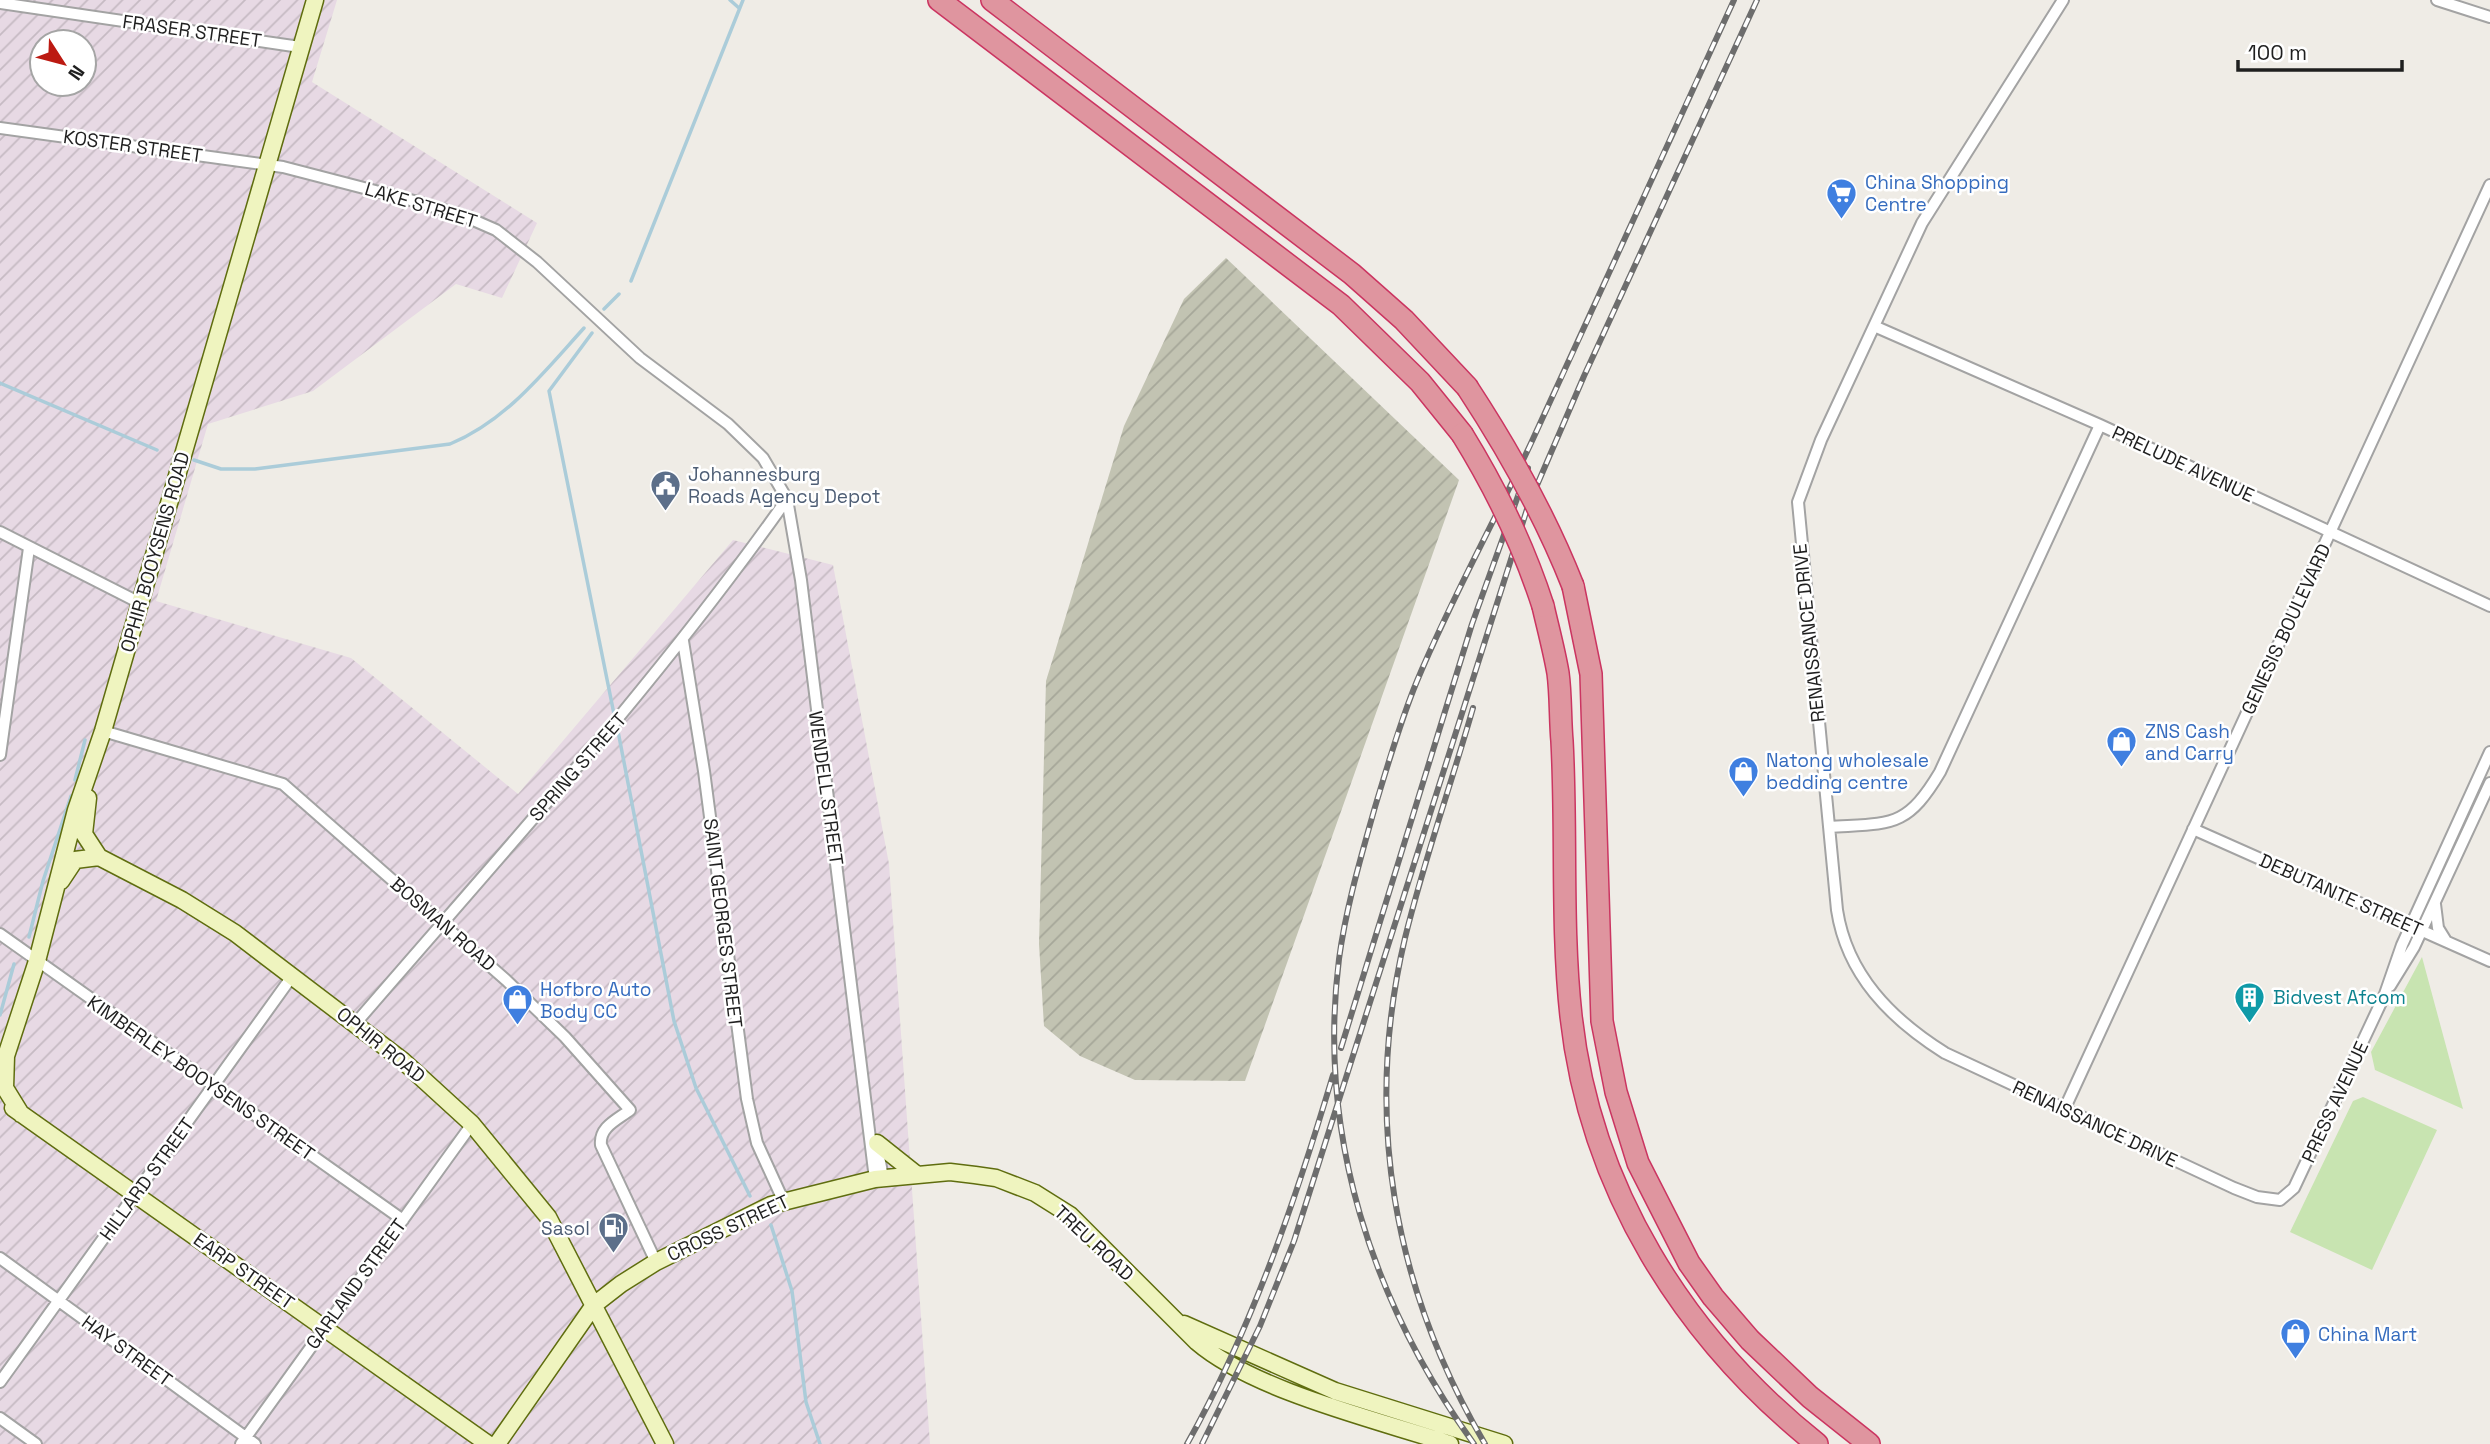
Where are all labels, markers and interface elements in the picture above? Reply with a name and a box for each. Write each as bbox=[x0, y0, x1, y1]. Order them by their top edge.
street label: FRASER STREET bbox=[121, 9, 263, 53]
north arrow bbox=[28, 28, 98, 98]
scale bar bbox=[2238, 28, 2402, 72]
text: 100 m bbox=[2248, 39, 2307, 66]
text: N bbox=[62, 60, 90, 85]
street label: KOSTER STREET bbox=[62, 124, 204, 168]
place label: China Shopping Centre bbox=[1865, 170, 2009, 217]
street label: LAKE STREET bbox=[362, 176, 480, 234]
supermarket icon: China Shopping Centre bbox=[1825, 176, 1859, 220]
street label: PRELUDE AVENUE bbox=[2108, 420, 2258, 508]
street label: OPHIR BOOYSENS ROAD bbox=[114, 449, 196, 655]
place label: Johannesburg Roads Agency Depot bbox=[688, 462, 880, 509]
public building icon: Johannesburg Roads Agency Depot bbox=[648, 468, 682, 512]
street label: GENESIS BOULEVARD bbox=[2235, 540, 2337, 718]
street label: RENAISSANCE DRIVE bbox=[1787, 543, 1831, 723]
street label: SPRING STREET bbox=[524, 707, 632, 827]
street label: WENDELL STREET bbox=[803, 709, 849, 867]
place label: ZNS Cash and Carry bbox=[2145, 719, 2234, 766]
shop icon: ZNS Cash and Carry bbox=[2105, 725, 2139, 769]
place label: Natong wholesale bedding centre bbox=[1766, 748, 1929, 795]
shop icon: Natong wholesale bedding centre bbox=[1726, 754, 1760, 798]
street label: SAINT GEORGES STREET bbox=[698, 817, 748, 1029]
street label: DEBUTANTE STREET bbox=[2255, 848, 2427, 942]
street label: BOSMAN ROAD bbox=[385, 871, 501, 977]
place label: Hofbro Auto Body CC bbox=[540, 977, 651, 1024]
building icon: Bidvest Afcom bbox=[2233, 980, 2267, 1024]
shop icon: Hofbro Auto Body CC bbox=[500, 983, 534, 1027]
place label: Bidvest Afcom bbox=[2273, 985, 2406, 1010]
street label: KIMBERLEY BOOYSENS STREET bbox=[82, 990, 320, 1166]
street label: OPHIR ROAD bbox=[331, 1002, 431, 1088]
street label: PRESS AVENUE bbox=[2296, 1037, 2374, 1167]
street label: RENAISSANCE DRIVE bbox=[2009, 1075, 2181, 1173]
street label: HILLARD STREET bbox=[94, 1113, 200, 1245]
street label: CROSS STREET bbox=[663, 1189, 793, 1267]
street label: TREU ROAD bbox=[1049, 1200, 1139, 1286]
fuel station icon: Sasol bbox=[596, 1211, 630, 1255]
street label: GARLAND STREET bbox=[300, 1214, 412, 1354]
place label: Sasol bbox=[541, 1216, 590, 1241]
street label: EARP STREET bbox=[189, 1227, 299, 1315]
street label: HAY STREET bbox=[77, 1310, 177, 1392]
shop icon: China Mart bbox=[2278, 1317, 2312, 1361]
place label: China Mart bbox=[2318, 1322, 2417, 1347]

